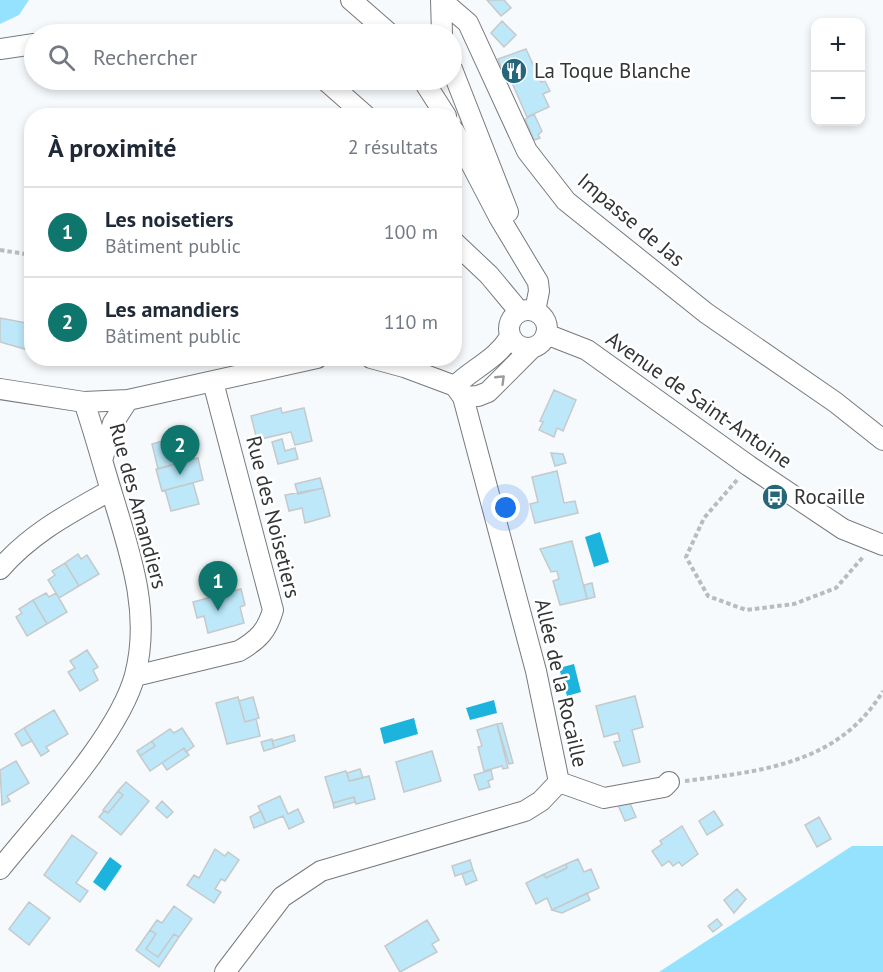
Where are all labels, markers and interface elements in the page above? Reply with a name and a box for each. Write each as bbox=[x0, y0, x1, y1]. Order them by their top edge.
map controls bbox=[811, 18, 865, 126]
button: + bbox=[811, 18, 865, 72]
search box bbox=[24, 24, 462, 90]
icon: search bbox=[45, 41, 78, 74]
text: Rechercher bbox=[93, 43, 197, 71]
restaurant icon: La Toque Blanche bbox=[499, 56, 529, 86]
place label: La Toque Blanche bbox=[534, 57, 691, 84]
button: − bbox=[811, 72, 865, 126]
text: À proximité bbox=[48, 131, 176, 164]
text: 2 résultats bbox=[348, 134, 438, 160]
street label: Impasse de Jas bbox=[572, 167, 690, 272]
text: Les noisetiers bbox=[105, 205, 234, 233]
text: 1 bbox=[62, 219, 73, 245]
text: 100 m bbox=[384, 219, 438, 245]
text: Bâtiment public bbox=[105, 233, 241, 259]
text: Les amandiers bbox=[105, 295, 239, 323]
text: 2 bbox=[62, 309, 73, 335]
text: 110 m bbox=[384, 309, 438, 335]
text: Bâtiment public bbox=[105, 323, 241, 349]
street label: Avenue de Saint-Antoine bbox=[601, 325, 798, 474]
one-way arrow bbox=[494, 375, 504, 386]
street label: Rue des Amandiers bbox=[103, 420, 174, 592]
pin: 2 bbox=[160, 426, 200, 475]
street label: Rue des Noisetiers bbox=[240, 433, 307, 601]
bus stop icon: Rocaille bbox=[760, 482, 790, 512]
place label: Rocaille bbox=[794, 483, 865, 510]
your location bbox=[491, 493, 520, 522]
pin: 1 bbox=[198, 562, 238, 611]
street label: Allée de la Rocaille bbox=[529, 596, 594, 770]

